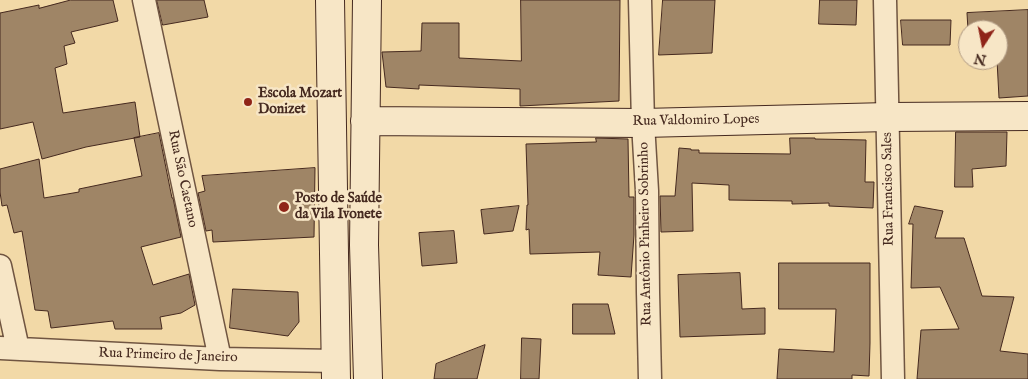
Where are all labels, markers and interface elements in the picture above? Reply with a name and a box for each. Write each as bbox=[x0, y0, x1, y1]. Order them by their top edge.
north arrow bbox=[958, 20, 1008, 70]
text: N bbox=[973, 49, 988, 69]
place label: Escola Mozart Donizet bbox=[258, 86, 342, 118]
marker: Escola Mozart Donizet bbox=[242, 96, 254, 108]
street label: Rua Valdomiro Lopes bbox=[632, 111, 760, 131]
street label: Rua São Caetano bbox=[163, 129, 201, 229]
street label: Rua Francisco Sales bbox=[880, 132, 898, 246]
street label: Rua Antônio Pinheiro Sobrinho bbox=[636, 142, 656, 326]
place label: Posto de Saúde da Vila Ivonete bbox=[295, 191, 382, 223]
marker: Posto de Saúde da Vila Ivonete bbox=[277, 200, 291, 214]
street label: Rua Primeiro de Janeiro bbox=[98, 345, 238, 367]

